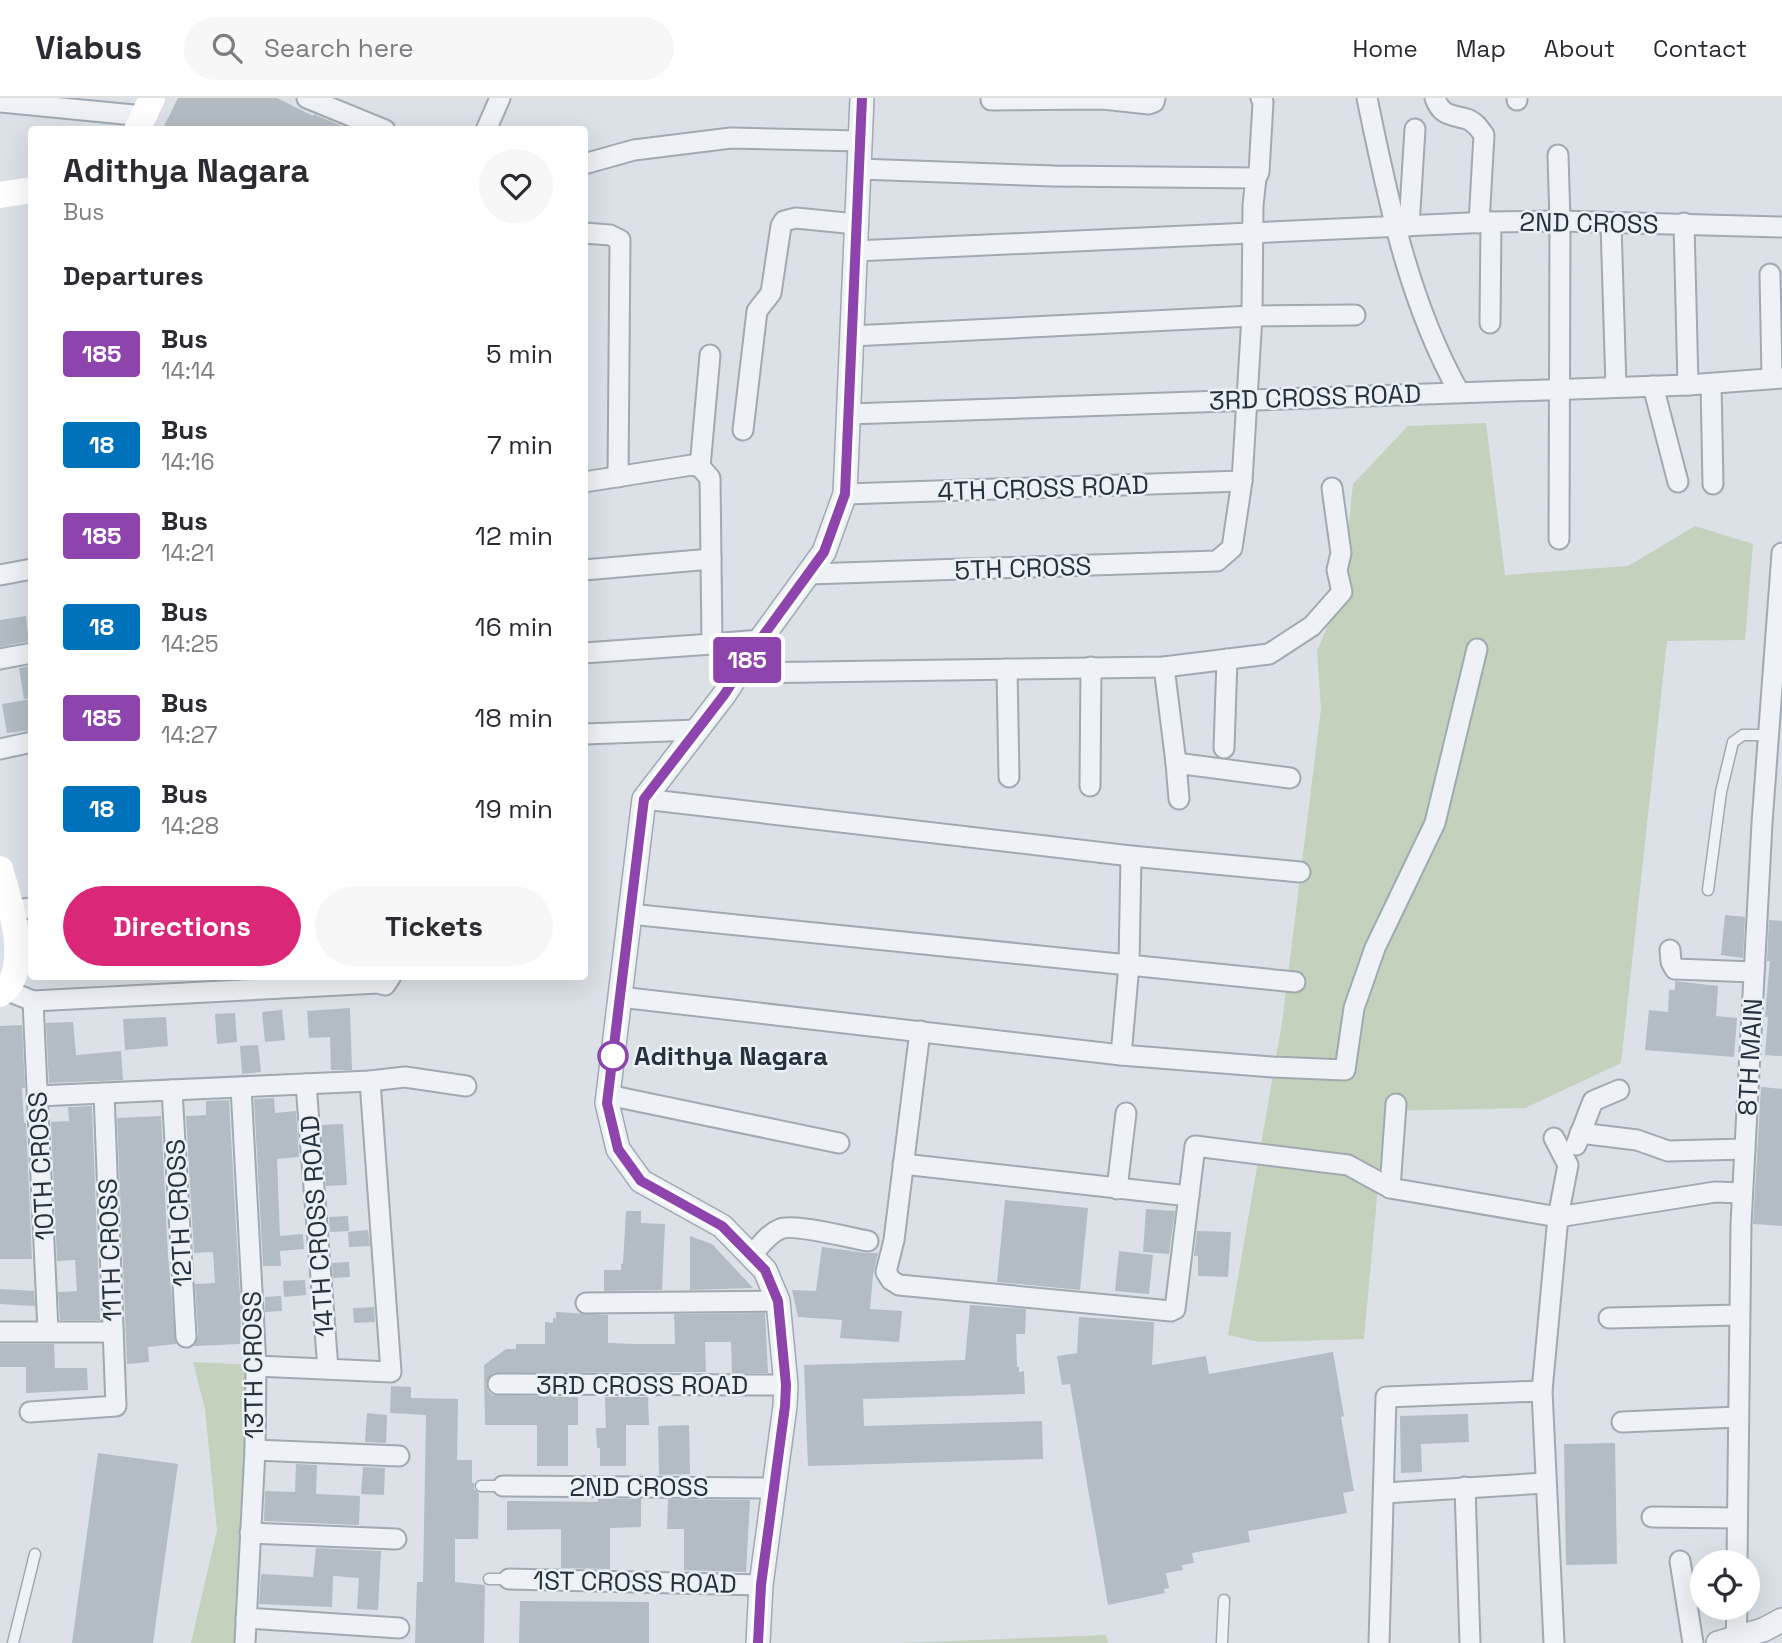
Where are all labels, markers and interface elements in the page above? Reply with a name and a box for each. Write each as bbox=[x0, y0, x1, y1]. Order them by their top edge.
search box bbox=[184, 17, 674, 80]
text: Viabus bbox=[35, 27, 142, 69]
icon: search bbox=[208, 29, 246, 67]
text: Search here bbox=[264, 31, 414, 65]
text: Home bbox=[1352, 33, 1418, 64]
text: Map bbox=[1456, 33, 1506, 64]
text: About bbox=[1544, 33, 1615, 64]
text: Contact bbox=[1653, 33, 1747, 64]
button: heart bbox=[479, 149, 553, 223]
text: Adithya Nagara bbox=[63, 150, 309, 192]
text: Bus bbox=[63, 197, 104, 227]
street label: 2ND CROSS bbox=[1519, 205, 1659, 241]
text: Departures bbox=[63, 259, 204, 293]
text: Bus bbox=[161, 322, 208, 356]
text: 5 min bbox=[486, 337, 553, 371]
text: 185 bbox=[82, 338, 121, 369]
text: 14:14 bbox=[161, 356, 215, 386]
street label: 3RD CROSS ROAD bbox=[1208, 376, 1422, 418]
text: Bus bbox=[161, 413, 208, 447]
text: 7 min bbox=[487, 428, 553, 462]
text: 18 bbox=[89, 429, 114, 460]
text: 14:16 bbox=[161, 447, 215, 477]
street label: 4TH CROSS ROAD bbox=[937, 467, 1149, 509]
text: Bus bbox=[161, 504, 208, 538]
text: 12 min bbox=[475, 519, 553, 553]
text: 185 bbox=[82, 520, 121, 551]
text: 14:21 bbox=[161, 538, 214, 568]
street label: 5TH CROSS bbox=[954, 549, 1092, 587]
text: Bus bbox=[161, 595, 208, 629]
text: 16 min bbox=[475, 610, 553, 644]
text: 18 bbox=[89, 611, 114, 642]
text: 14:25 bbox=[161, 629, 218, 659]
line badge: 185 bbox=[707, 637, 787, 683]
text: 185 bbox=[727, 644, 767, 675]
text: Bus bbox=[161, 686, 208, 720]
text: 18 min bbox=[475, 701, 553, 735]
text: 185 bbox=[82, 702, 121, 733]
text: 14:27 bbox=[161, 720, 217, 750]
text: Bus bbox=[161, 777, 208, 811]
text: 19 min bbox=[475, 792, 553, 826]
text: 18 bbox=[89, 793, 114, 824]
text: 14:28 bbox=[161, 811, 219, 841]
button: Directions bbox=[63, 886, 301, 966]
button: Tickets bbox=[315, 886, 553, 966]
street label: 8TH MAIN bbox=[1730, 997, 1770, 1117]
place label: Adithya Nagara bbox=[634, 1039, 828, 1073]
marker: Adithya Nagara bbox=[598, 1041, 628, 1071]
street label: 10TH CROSS bbox=[20, 1091, 62, 1241]
street label: 14TH CROSS ROAD bbox=[292, 1114, 342, 1338]
street label: 12TH CROSS bbox=[158, 1138, 200, 1288]
street label: 11TH CROSS bbox=[91, 1178, 129, 1322]
street label: 13TH CROSS bbox=[235, 1291, 271, 1439]
street label: 3RD CROSS ROAD bbox=[536, 1368, 748, 1402]
street label: 2ND CROSS bbox=[569, 1470, 709, 1504]
map controls bbox=[1690, 1550, 1760, 1620]
button: locate bbox=[1690, 1550, 1760, 1620]
street label: 1ST CROSS ROAD bbox=[533, 1563, 737, 1601]

